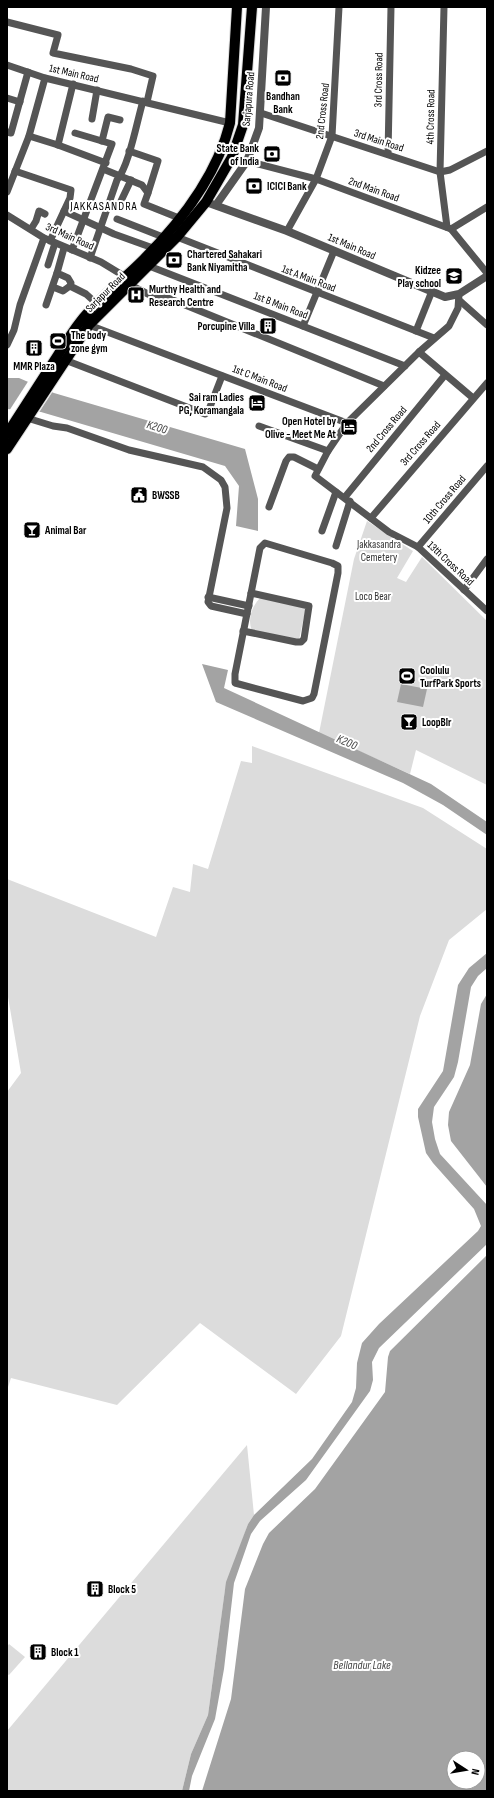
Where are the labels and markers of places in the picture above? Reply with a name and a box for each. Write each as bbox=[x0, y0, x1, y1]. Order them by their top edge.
bank icon: Bandhan Bank bbox=[273, 68, 293, 88]
place label: Bandhan Bank bbox=[266, 90, 300, 116]
place label: State Bank of India bbox=[217, 142, 259, 168]
bank icon: State Bank of India bbox=[262, 144, 282, 164]
bank icon: ICICI Bank bbox=[244, 176, 264, 196]
place label: ICICI Bank bbox=[267, 180, 307, 193]
place label: Chartered Sahakari Bank Niyamitha bbox=[187, 248, 262, 274]
bank icon: Chartered Sahakari Bank Niyamitha bbox=[164, 250, 184, 270]
place label: Kidzee Play school bbox=[397, 264, 441, 290]
school or university icon: Kidzee Play school bbox=[444, 266, 464, 286]
place label: Murthy Health and Research Centre bbox=[149, 283, 221, 309]
hospital icon: Murthy Health and Research Centre bbox=[126, 285, 146, 305]
building icon: Porcupine Villa bbox=[258, 316, 278, 336]
place label: Porcupine Villa bbox=[198, 320, 255, 333]
place label: The body zone gym bbox=[71, 329, 108, 355]
sports icon: The body zone gym bbox=[48, 331, 68, 351]
building icon: MMR Plaza bbox=[24, 338, 44, 358]
place label: MMR Plaza bbox=[13, 360, 55, 373]
place label: Sai ram Ladies PG, Koramangala bbox=[179, 391, 244, 417]
hotel icon: Sai ram Ladies PG, Koramangala bbox=[247, 393, 267, 413]
place label: Open Hotel by Olive - Meet Me At bbox=[265, 415, 336, 441]
hotel icon: Open Hotel by Olive - Meet Me At bbox=[339, 417, 359, 437]
public building icon: BWSSB bbox=[129, 485, 149, 505]
place label: BWSSB bbox=[152, 489, 180, 502]
bar icon: Animal Bar bbox=[22, 520, 42, 540]
place label: Animal Bar bbox=[44, 524, 87, 537]
place label: Coolulu TurfPark Sports bbox=[420, 664, 481, 690]
sports icon: Coolulu TurfPark Sports bbox=[397, 666, 417, 686]
bar icon: LoopBlr bbox=[399, 712, 419, 732]
place label: LoopBlr bbox=[422, 716, 452, 729]
building icon: Block 5 bbox=[85, 1579, 105, 1599]
place label: Block 5 bbox=[108, 1583, 136, 1596]
building icon: Block 1 bbox=[28, 1642, 48, 1662]
place label: Block 1 bbox=[51, 1646, 79, 1659]

